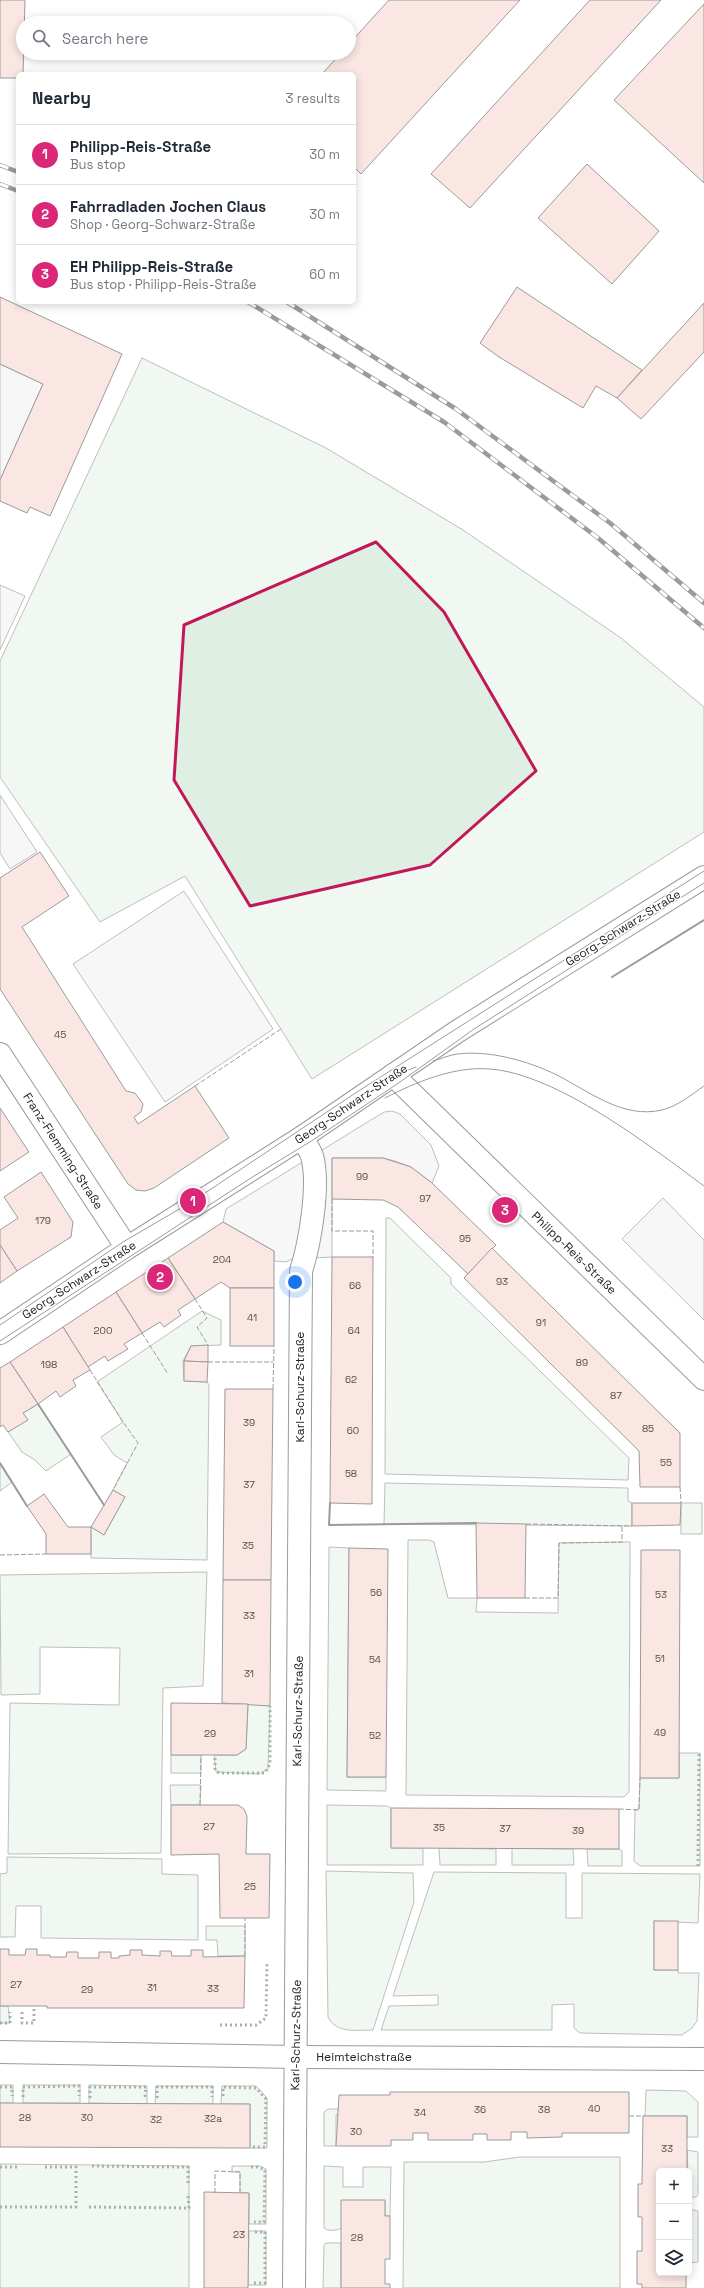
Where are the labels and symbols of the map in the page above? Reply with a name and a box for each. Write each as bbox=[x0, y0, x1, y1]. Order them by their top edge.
street label: Georg-Schwarz-Straße bbox=[562, 886, 684, 970]
house number: 45 bbox=[54, 1028, 66, 1041]
street label: Georg-Schwarz-Straße bbox=[291, 1060, 411, 1148]
street label: Franz-Flemming-Straße bbox=[19, 1090, 107, 1212]
house number: 99 bbox=[356, 1170, 368, 1183]
pin: 1 bbox=[180, 1186, 206, 1216]
house number: 97 bbox=[419, 1192, 431, 1205]
pin: 3 bbox=[492, 1195, 518, 1225]
street label: Philipp-Reis-Straße bbox=[528, 1208, 620, 1298]
house number: 179 bbox=[35, 1214, 51, 1227]
house number: 95 bbox=[459, 1232, 471, 1245]
street label: Georg-Schwarz-Straße bbox=[19, 1237, 139, 1323]
house number: 204 bbox=[213, 1253, 231, 1266]
pin: 2 bbox=[147, 1262, 173, 1292]
your location bbox=[285, 1272, 305, 1292]
house number: 93 bbox=[496, 1275, 508, 1288]
house number: 66 bbox=[349, 1279, 361, 1292]
house number: 41 bbox=[247, 1311, 257, 1324]
house number: 91 bbox=[536, 1316, 546, 1329]
house number: 200 bbox=[94, 1324, 112, 1337]
house number: 64 bbox=[348, 1324, 360, 1337]
street label: Karl-Schurz-Straße bbox=[292, 1332, 308, 1442]
house number: 89 bbox=[576, 1356, 588, 1369]
house number: 198 bbox=[41, 1358, 57, 1371]
house number: 62 bbox=[345, 1373, 357, 1386]
house number: 87 bbox=[610, 1389, 622, 1402]
house number: 39 bbox=[243, 1416, 255, 1429]
house number: 85 bbox=[642, 1422, 654, 1435]
house number: 60 bbox=[347, 1424, 359, 1437]
house number: 55 bbox=[660, 1456, 672, 1469]
house number: 58 bbox=[345, 1467, 357, 1480]
house number: 37 bbox=[243, 1478, 255, 1491]
house number: 35 bbox=[242, 1539, 254, 1552]
house number: 56 bbox=[370, 1586, 382, 1599]
house number: 53 bbox=[655, 1588, 667, 1601]
house number: 33 bbox=[243, 1609, 255, 1622]
house number: 51 bbox=[655, 1652, 665, 1665]
house number: 54 bbox=[369, 1653, 381, 1666]
street label: Karl-Schurz-Straße bbox=[289, 1655, 307, 1767]
house number: 31 bbox=[244, 1667, 254, 1680]
house number: 49 bbox=[654, 1726, 666, 1739]
house number: 29 bbox=[204, 1727, 216, 1740]
house number: 52 bbox=[369, 1729, 381, 1742]
house number: 27 bbox=[203, 1820, 215, 1833]
house number: 35 bbox=[433, 1821, 445, 1834]
house number: 37 bbox=[499, 1822, 511, 1835]
house number: 39 bbox=[572, 1824, 584, 1837]
house number: 25 bbox=[244, 1880, 256, 1893]
house number: 27 bbox=[10, 1978, 22, 1991]
street label: Karl-Schurz-Straße bbox=[287, 1979, 305, 2091]
house number: 31 bbox=[147, 1981, 157, 1994]
house number: 33 bbox=[207, 1982, 219, 1995]
house number: 29 bbox=[81, 1983, 93, 1996]
street label: Heimteichstraße bbox=[316, 2049, 412, 2065]
house number: 40 bbox=[588, 2102, 600, 2115]
house number: 36 bbox=[474, 2103, 486, 2116]
house number: 38 bbox=[538, 2103, 550, 2116]
house number: 34 bbox=[414, 2106, 426, 2119]
house number: 28 bbox=[19, 2111, 31, 2124]
house number: 30 bbox=[81, 2111, 93, 2124]
house number: 32a bbox=[204, 2112, 222, 2125]
house number: 32 bbox=[150, 2113, 162, 2126]
house number: 30 bbox=[350, 2125, 362, 2138]
house number: 33 bbox=[661, 2142, 673, 2155]
house number: 23 bbox=[233, 2228, 245, 2241]
house number: 28 bbox=[351, 2231, 363, 2244]

